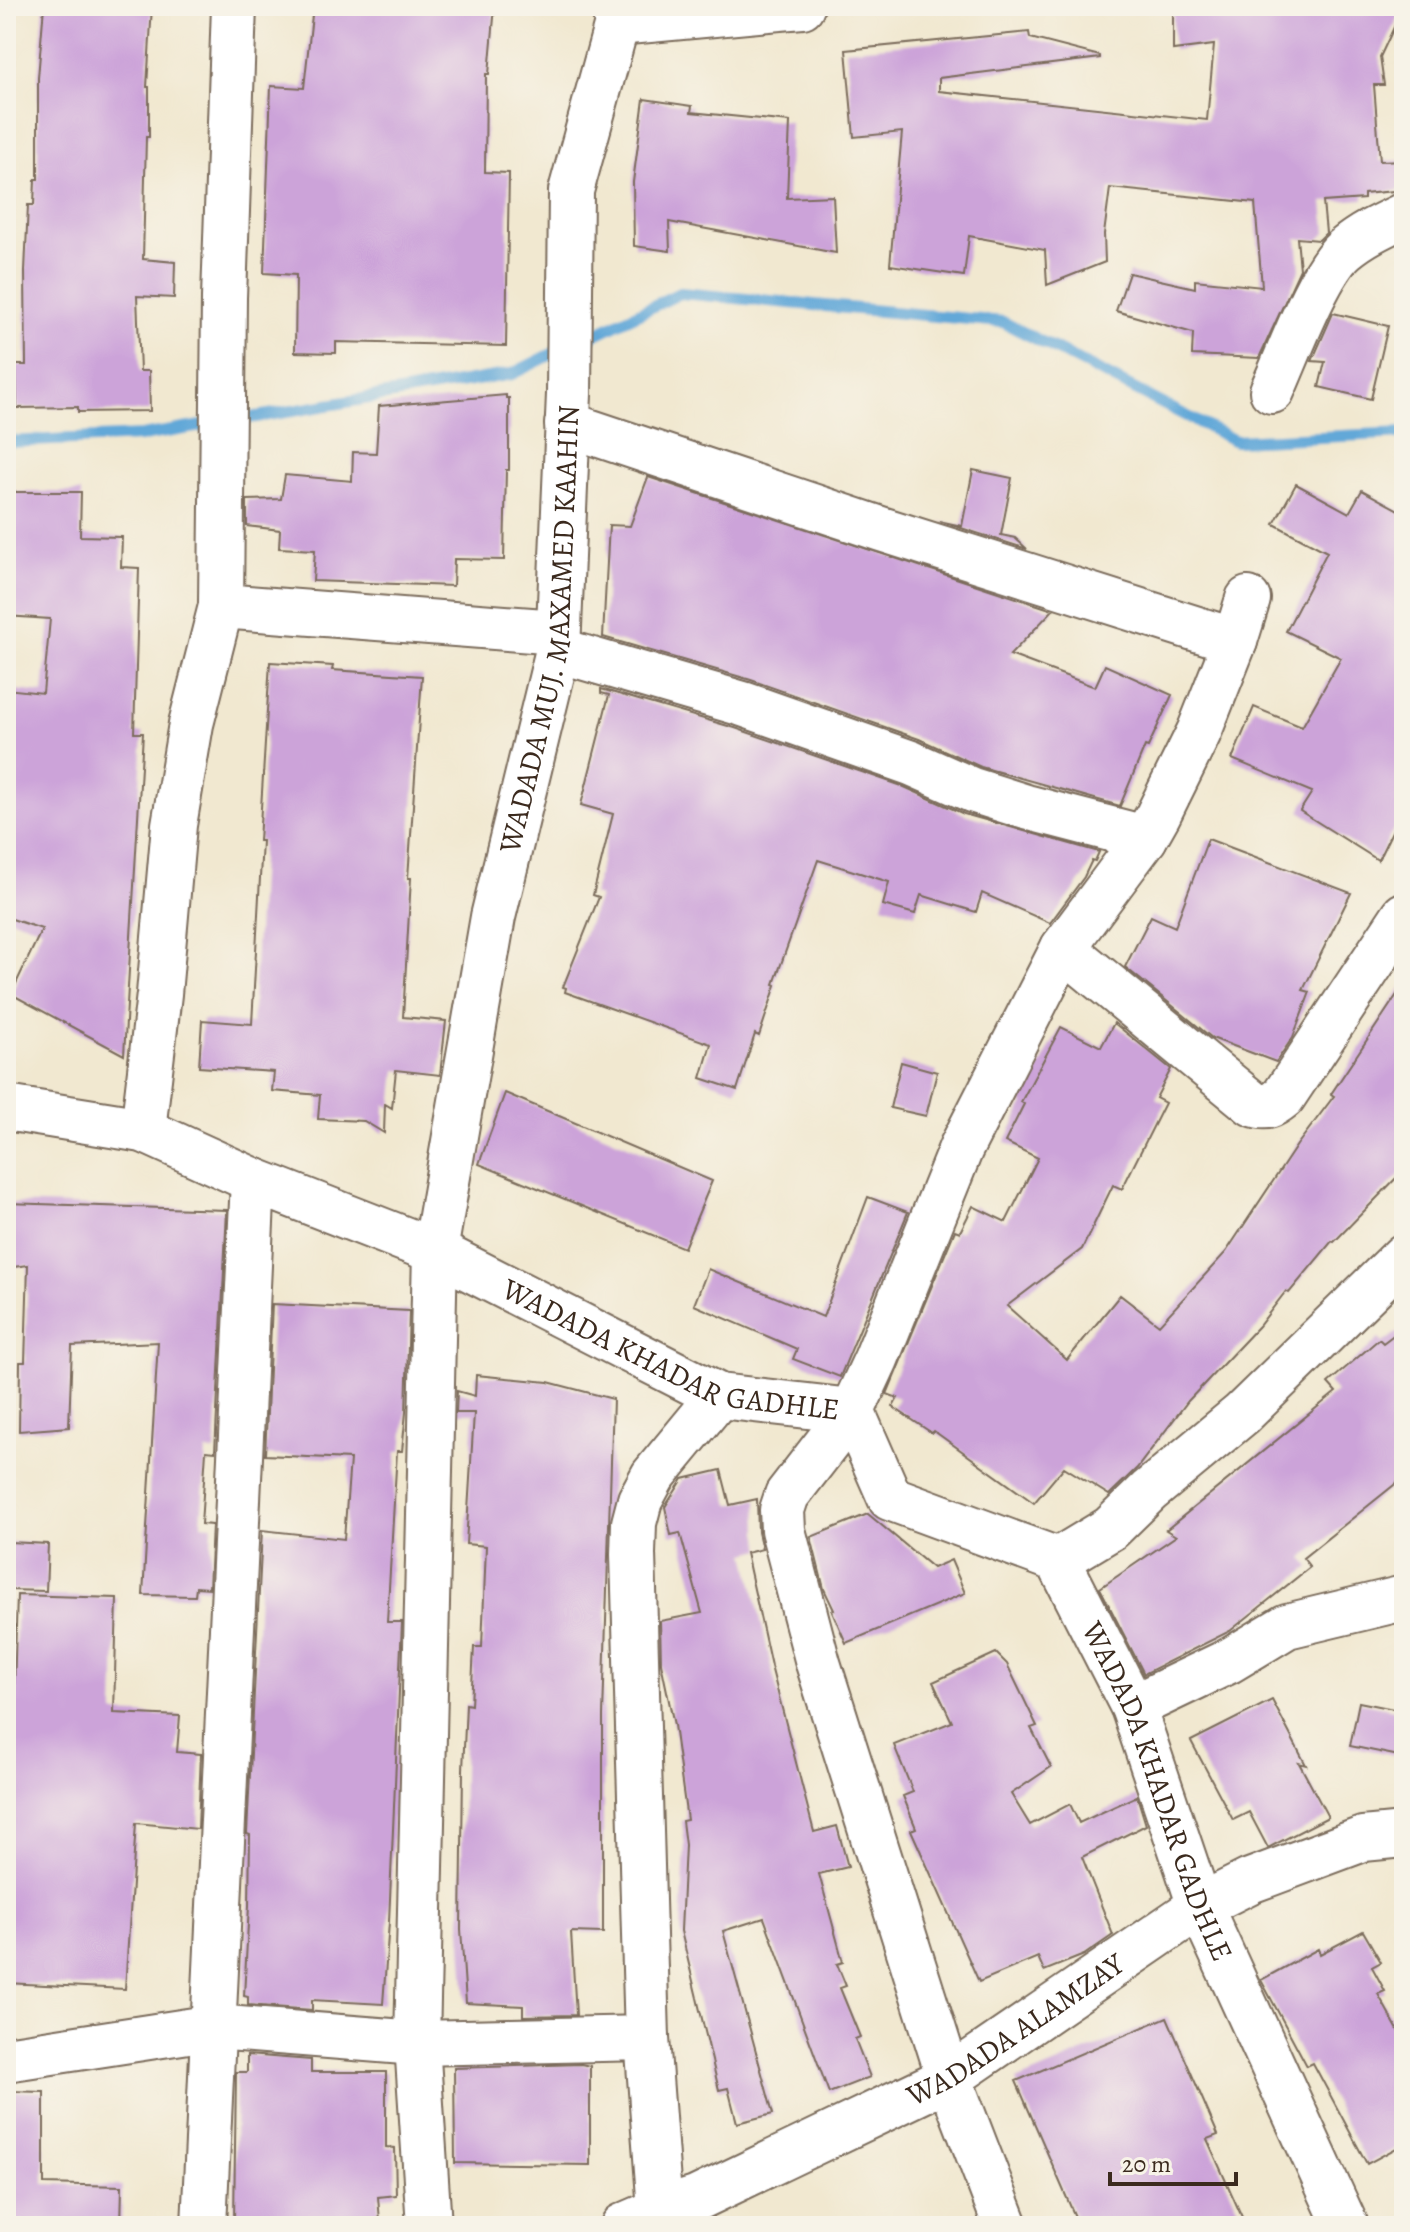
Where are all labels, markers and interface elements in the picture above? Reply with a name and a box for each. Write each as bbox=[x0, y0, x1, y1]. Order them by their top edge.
street label: WADADA MUJ. MAXAMED KAAHIN bbox=[489, 404, 589, 858]
street label: WADADA KHADAR GADHLE bbox=[495, 1268, 842, 1429]
street label: WADADA KHADAR GADHLE bbox=[1072, 1614, 1242, 1967]
street label: WADADA ALAMZAY bbox=[899, 1943, 1133, 2116]
scale bar bbox=[1110, 2136, 1236, 2186]
text: 20 m bbox=[1122, 2148, 1171, 2180]

